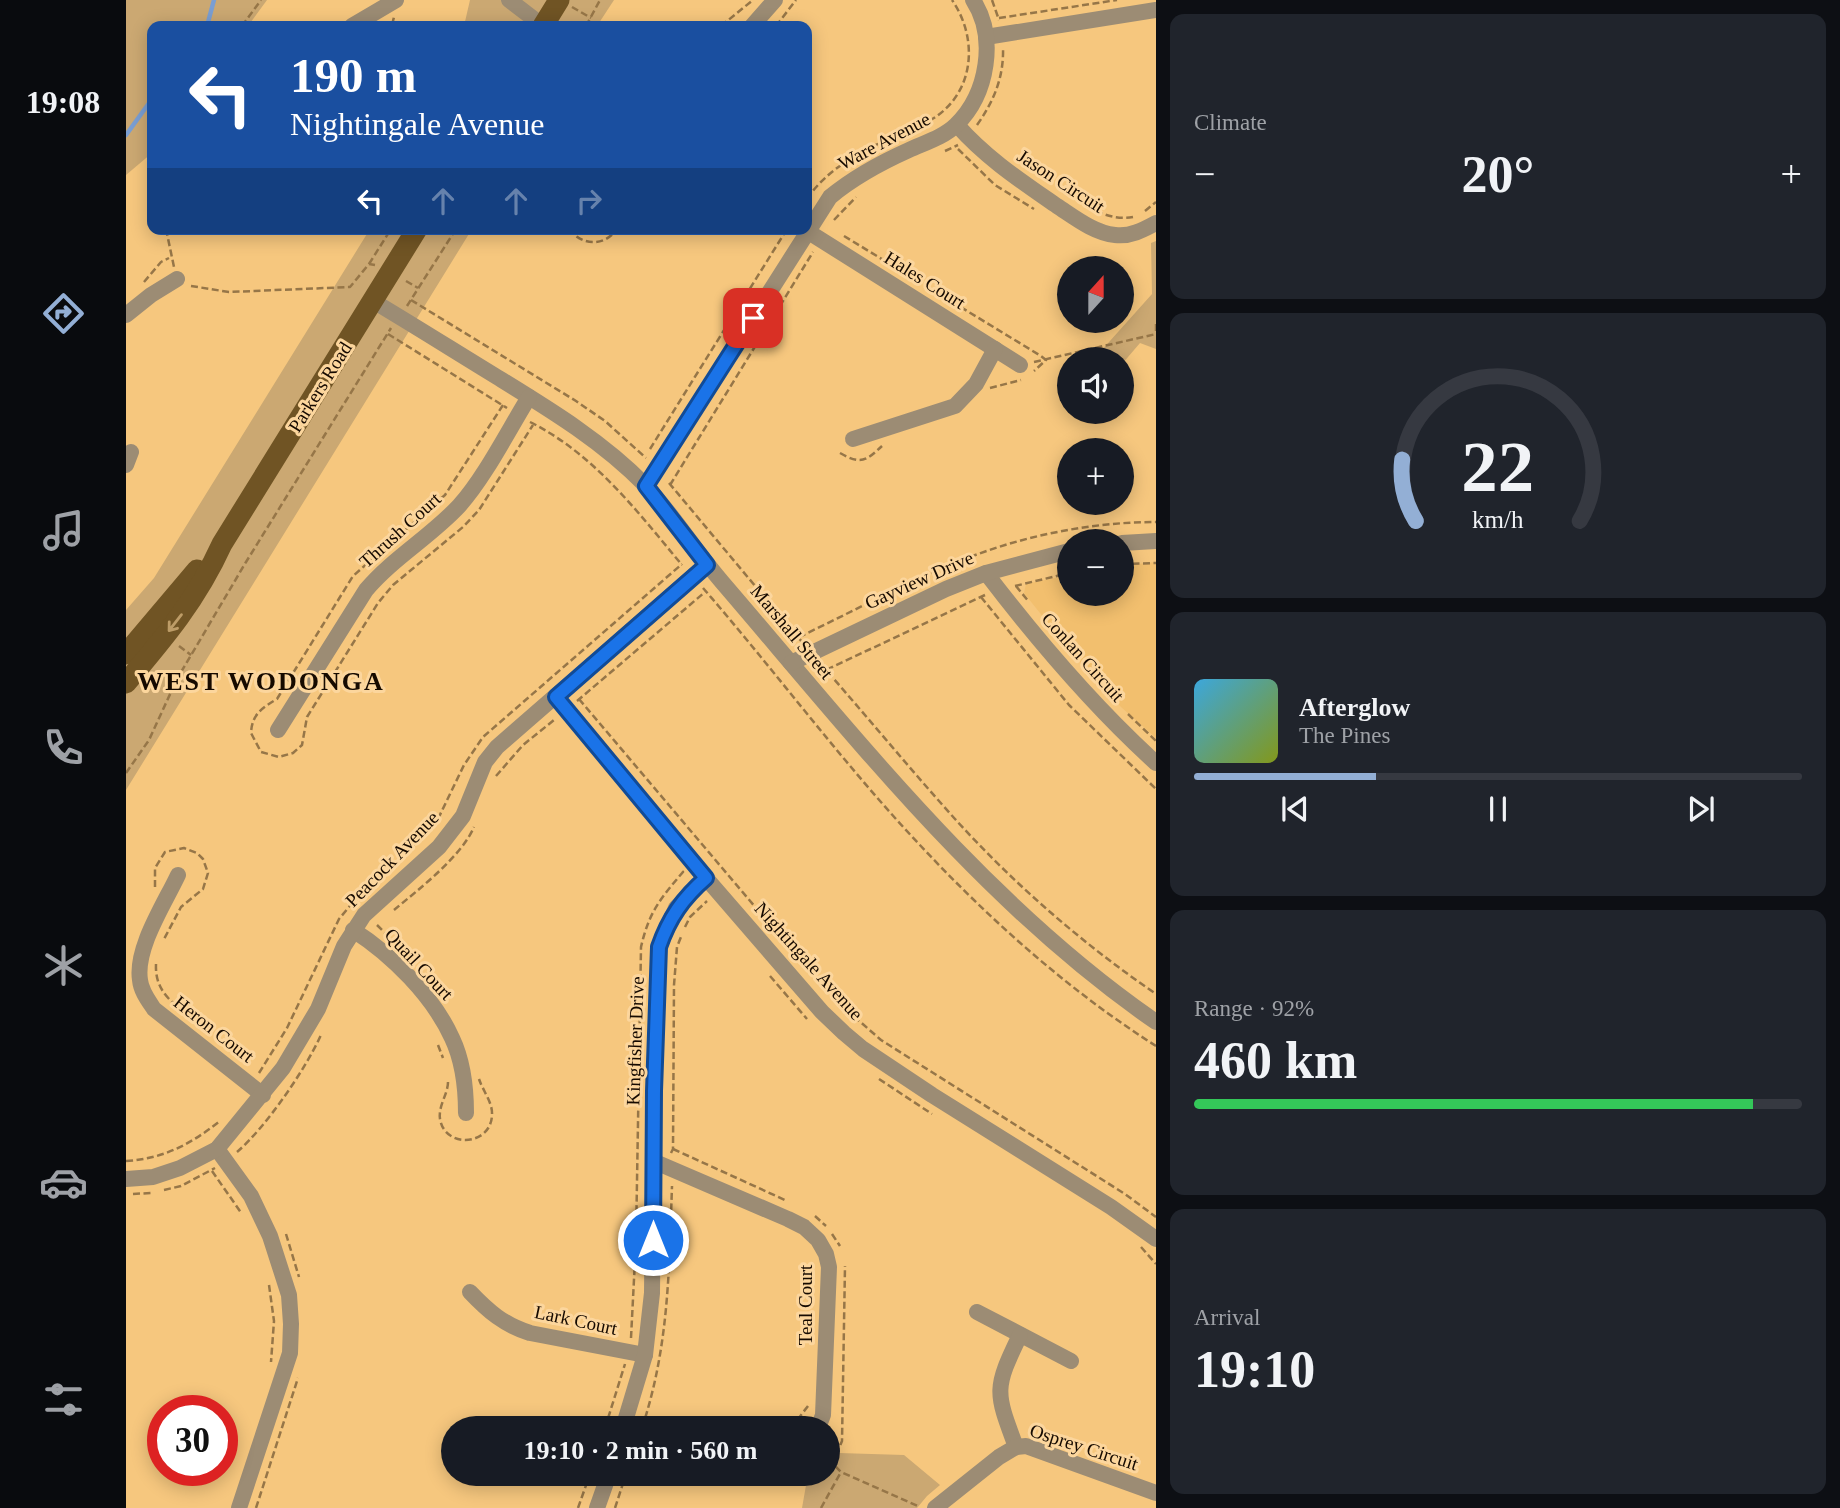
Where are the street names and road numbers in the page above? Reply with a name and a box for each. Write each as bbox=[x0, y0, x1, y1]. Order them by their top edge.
street label: Ware Avenue bbox=[834, 108, 934, 174]
street label: Jason Circuit bbox=[1013, 145, 1109, 217]
street label: Hales Court bbox=[881, 247, 970, 313]
street label: Parkers Road bbox=[284, 338, 356, 436]
street label: Thrush Court bbox=[355, 488, 445, 572]
street label: Gayview Drive bbox=[861, 547, 977, 613]
street label: Marshall Street bbox=[746, 581, 838, 684]
street label: Conlan Circuit bbox=[1038, 608, 1129, 706]
street label: Peacock Avenue bbox=[341, 807, 443, 911]
street label: Nightingale Avenue bbox=[751, 898, 867, 1024]
street label: Quail Court bbox=[381, 924, 458, 1005]
street label: Kingfisher Drive bbox=[622, 976, 648, 1106]
street label: Heron Court bbox=[170, 991, 259, 1067]
street label: Teal Court bbox=[795, 1264, 816, 1345]
street label: Lark Court bbox=[533, 1301, 620, 1339]
street label: Osprey Circuit bbox=[1027, 1420, 1141, 1475]

